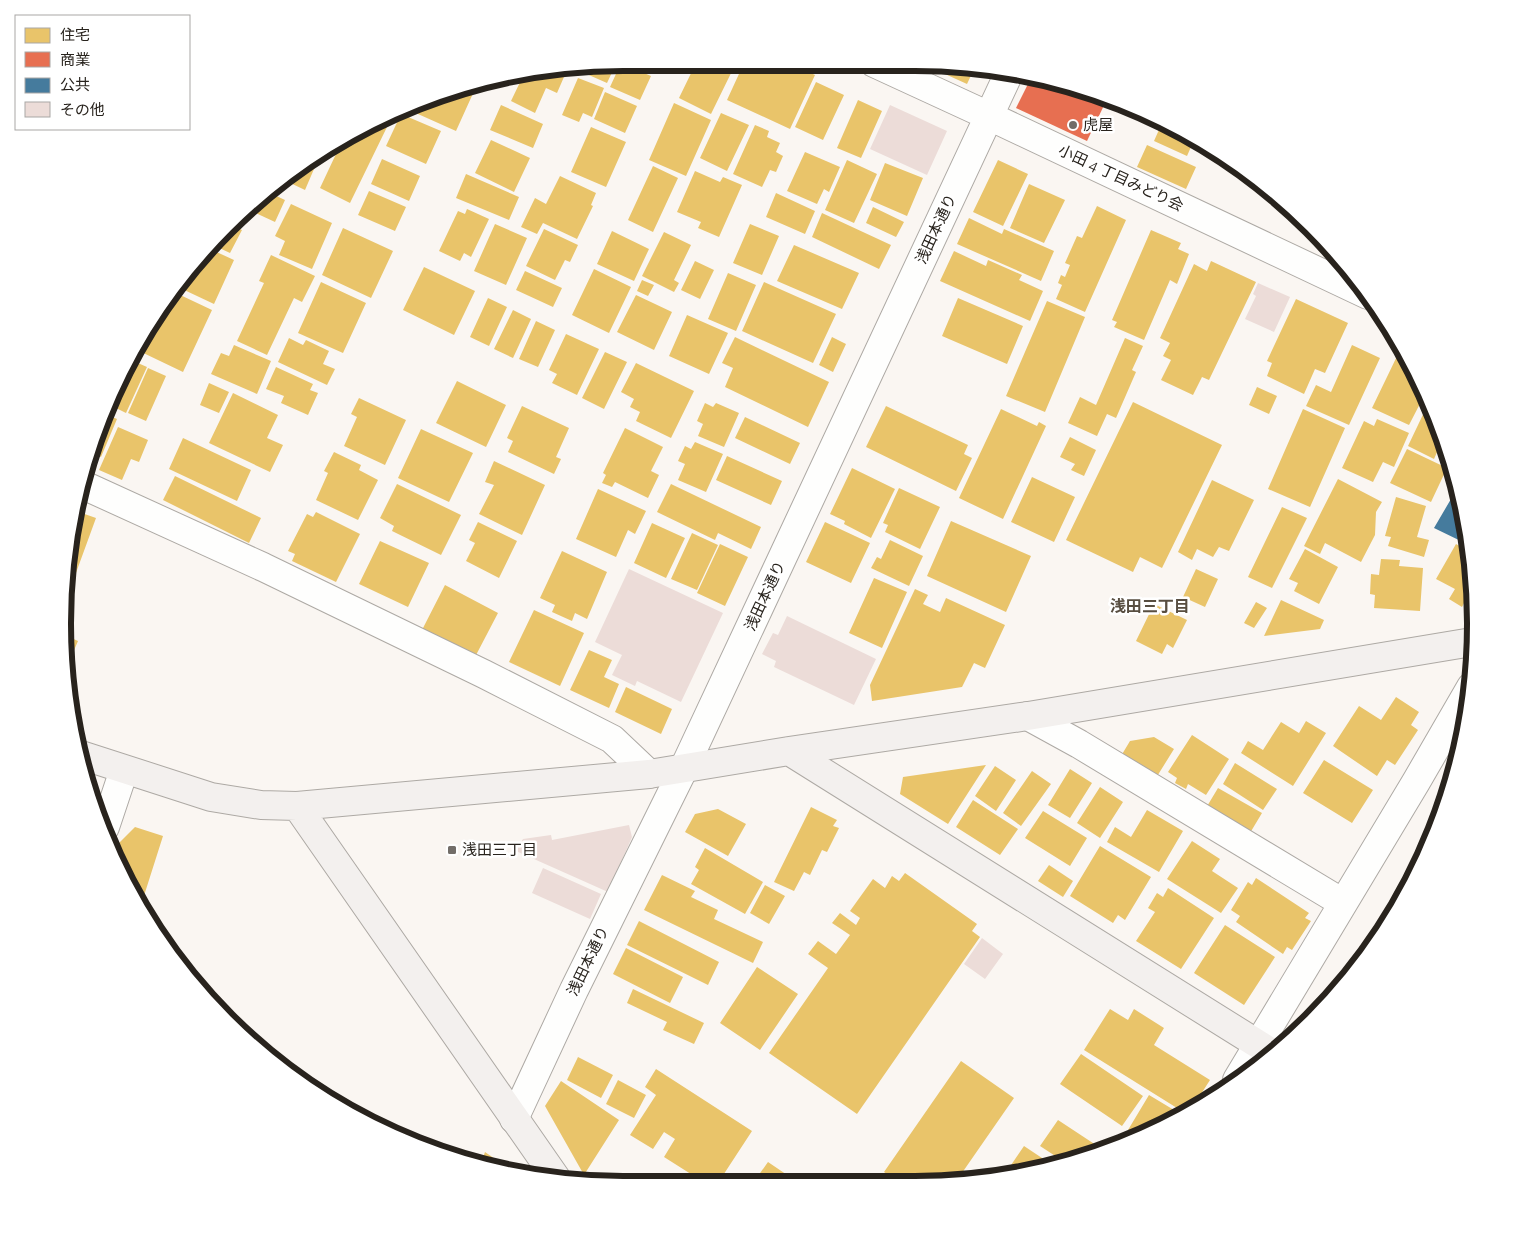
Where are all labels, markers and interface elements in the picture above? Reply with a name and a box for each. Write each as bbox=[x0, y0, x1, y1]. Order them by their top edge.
legend bbox=[15, 15, 190, 130]
text: 住宅 bbox=[60, 26, 90, 44]
text: 商業 bbox=[60, 51, 90, 69]
text: 公共 bbox=[60, 76, 90, 94]
text: その他 bbox=[60, 101, 105, 119]
place label: 虎屋 bbox=[1083, 116, 1113, 134]
marker: 虎屋 bbox=[1067, 119, 1079, 131]
street label: 小田 4 丁目みどり会 bbox=[1056, 141, 1186, 215]
street label: 浅田本通り bbox=[912, 191, 960, 267]
street label: 浅田本通り bbox=[741, 558, 789, 634]
district label: 浅田三丁目 bbox=[1110, 597, 1190, 616]
place label: 浅田三丁目 bbox=[462, 841, 537, 859]
marker: 浅田三丁目 bbox=[446, 844, 458, 856]
street label: 浅田本通り bbox=[563, 923, 613, 999]

